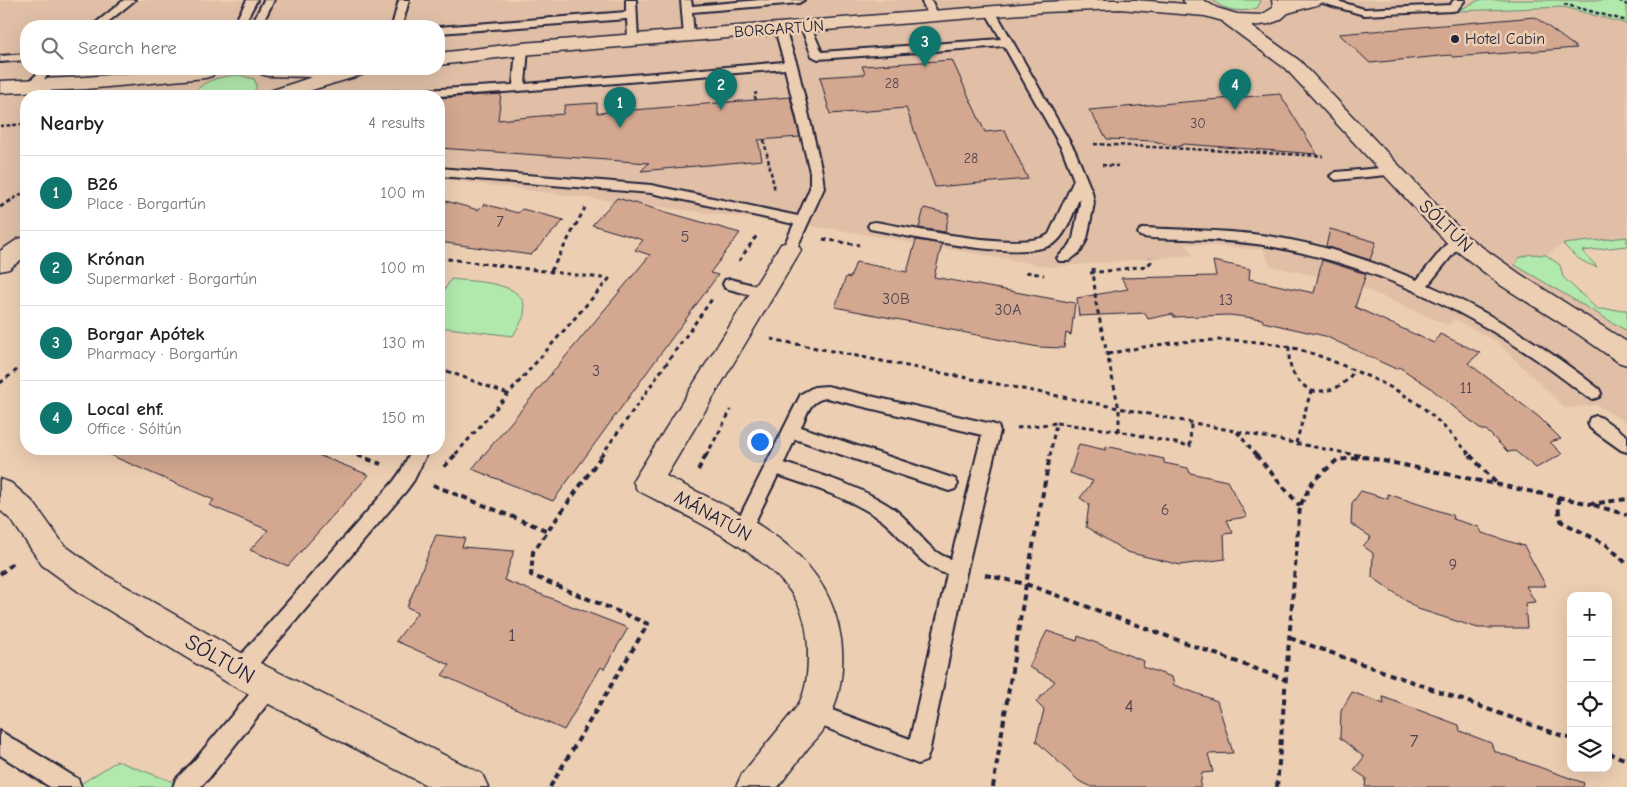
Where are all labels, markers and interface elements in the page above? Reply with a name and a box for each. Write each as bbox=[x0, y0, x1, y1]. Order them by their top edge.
street label: BORGARTÚN bbox=[733, 16, 825, 41]
search box bbox=[20, 20, 445, 75]
pin: 3 bbox=[909, 26, 941, 67]
place label: Hotel Cabin bbox=[1465, 30, 1545, 48]
marker: Hotel Cabin bbox=[1449, 33, 1461, 45]
icon: search bbox=[38, 34, 66, 62]
text: Search here bbox=[78, 37, 177, 59]
pin: 2 bbox=[705, 69, 737, 110]
pin: 4 bbox=[1219, 69, 1251, 110]
house number: 28 bbox=[885, 75, 899, 92]
pin: 1 bbox=[604, 87, 636, 128]
text: Nearby bbox=[40, 111, 104, 135]
text: 4 results bbox=[368, 114, 425, 132]
house number: 30 bbox=[1190, 115, 1206, 132]
house number: 28 bbox=[964, 150, 978, 167]
text: B26 bbox=[87, 173, 118, 195]
text: 1 bbox=[53, 184, 59, 202]
text: 100 m bbox=[381, 184, 425, 202]
text: Place · Borgartún bbox=[87, 195, 206, 213]
street label: SÓLTÚN bbox=[1415, 195, 1477, 257]
house number: 7 bbox=[496, 213, 504, 231]
house number: 5 bbox=[681, 228, 689, 246]
text: Krónan bbox=[87, 248, 145, 270]
text: 2 bbox=[52, 259, 60, 277]
text: 100 m bbox=[381, 259, 425, 277]
text: Supermarket · Borgartún bbox=[87, 270, 257, 288]
house number: 30B bbox=[882, 290, 910, 308]
house number: 13 bbox=[1219, 291, 1233, 309]
house number: 30A bbox=[994, 301, 1022, 319]
text: Borgar Apótek bbox=[87, 323, 205, 345]
text: 3 bbox=[52, 334, 60, 352]
text: 130 m bbox=[382, 334, 425, 352]
text: Pharmacy · Borgartún bbox=[87, 345, 238, 363]
house number: 3 bbox=[592, 362, 600, 380]
house number: 11 bbox=[1460, 379, 1472, 397]
text: Local ehf. bbox=[87, 398, 164, 420]
text: 4 bbox=[52, 409, 60, 427]
text: 150 m bbox=[382, 409, 425, 427]
text: Office · Sóltún bbox=[87, 420, 181, 438]
your location bbox=[747, 429, 773, 455]
street label: MÁNATÚN bbox=[671, 486, 755, 546]
house number: 6 bbox=[1161, 501, 1169, 519]
house number: 9 bbox=[1449, 556, 1457, 574]
map controls bbox=[1567, 592, 1612, 772]
button: + bbox=[1567, 592, 1612, 637]
house number: 1 bbox=[508, 624, 516, 646]
street label: SÓLTÚN bbox=[180, 629, 260, 689]
button: − bbox=[1567, 637, 1612, 682]
button: locate bbox=[1567, 682, 1612, 727]
house number: 4 bbox=[1124, 695, 1134, 717]
button: layers bbox=[1567, 727, 1612, 772]
house number: 7 bbox=[1410, 730, 1419, 752]

